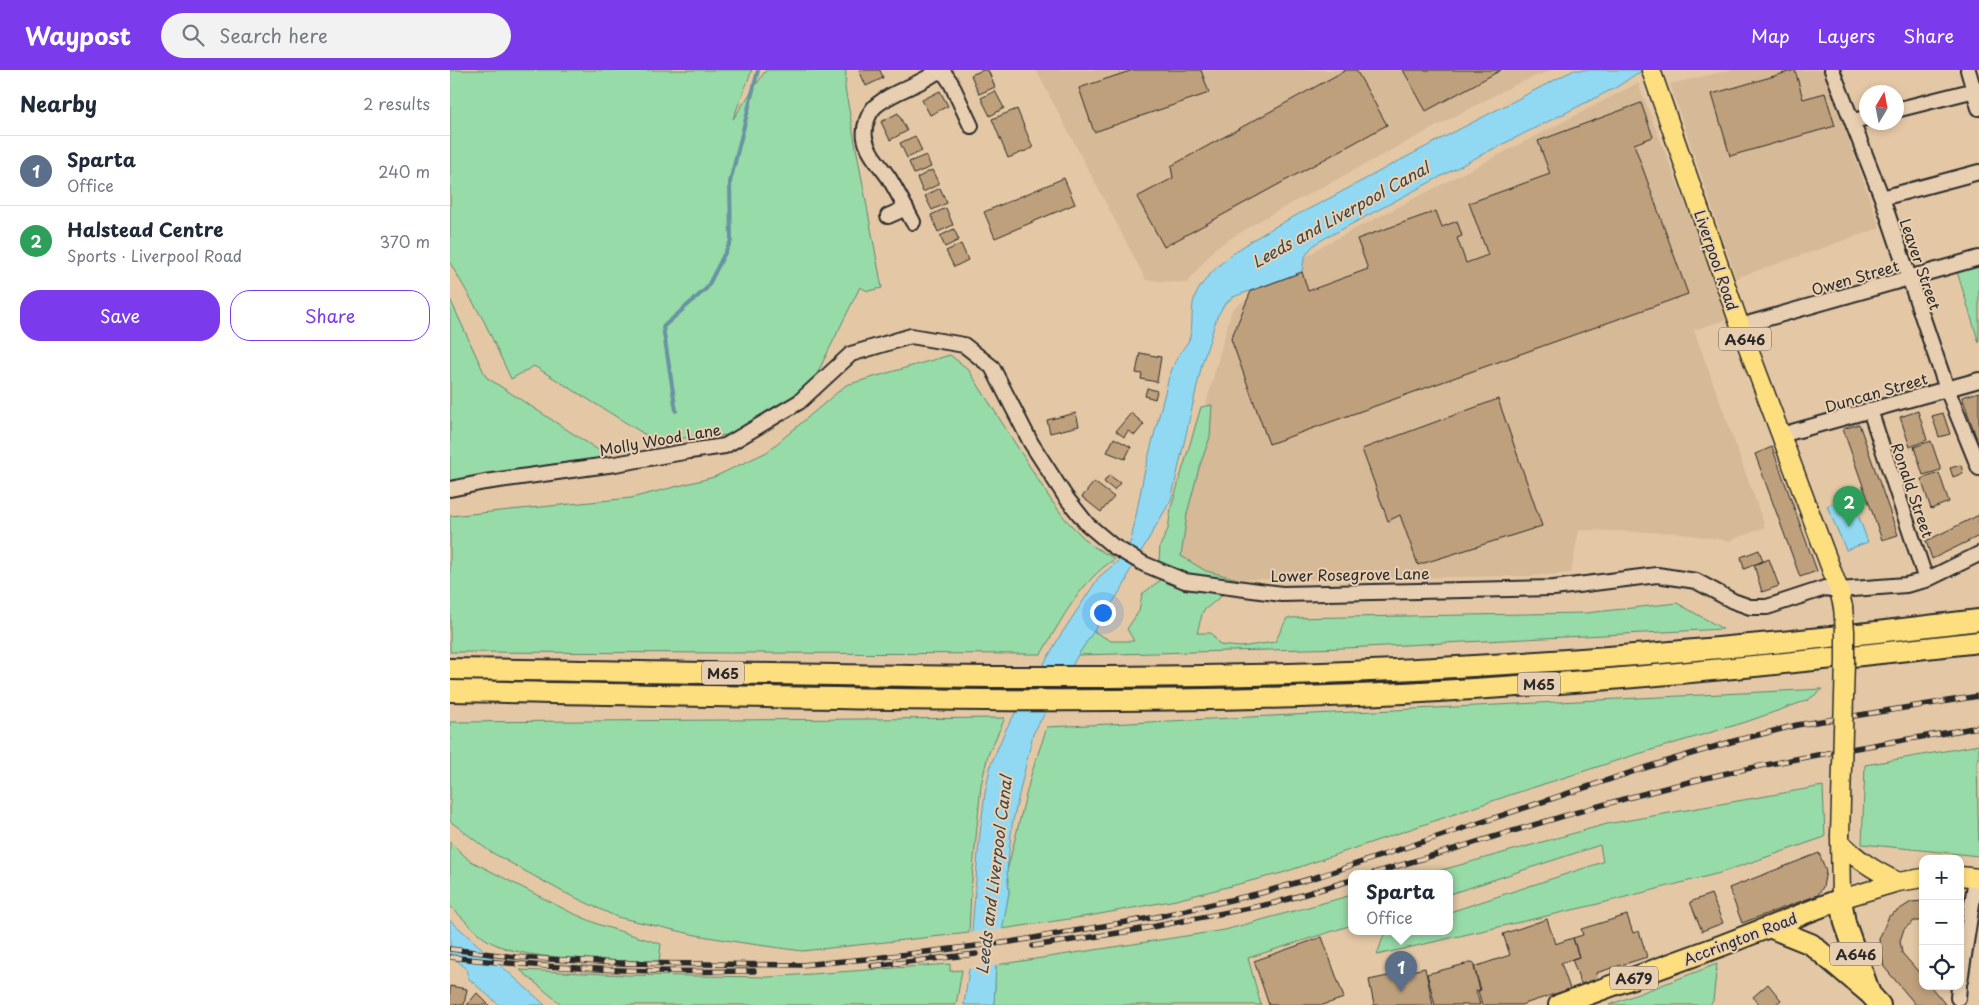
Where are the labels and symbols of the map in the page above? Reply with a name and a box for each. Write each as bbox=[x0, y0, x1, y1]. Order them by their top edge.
north arrow bbox=[1859, 85, 1904, 130]
water label: Leeds and Liverpool Canal bbox=[1247, 154, 1435, 273]
street label: Liverpool Road bbox=[1689, 207, 1745, 313]
street label: Leaver Street bbox=[1895, 215, 1947, 313]
street label: Owen Street bbox=[1809, 254, 1901, 300]
road number: A646 bbox=[1719, 328, 1771, 350]
street label: Duncan Street bbox=[1822, 366, 1930, 418]
street label: Molly Wood Lane bbox=[597, 417, 723, 461]
street label: Ronald Street bbox=[1886, 439, 1940, 541]
pin: 2 bbox=[1833, 486, 1865, 527]
street label: Lower Rosegrove Lane bbox=[1270, 561, 1430, 587]
your location bbox=[1090, 600, 1116, 626]
road number: M65 bbox=[702, 662, 744, 684]
road number: M65 bbox=[1518, 672, 1560, 696]
water label: Leeds and Liverpool Canal bbox=[969, 772, 1017, 975]
street label: Accrington Road bbox=[1680, 906, 1800, 970]
road number: A646 bbox=[1830, 942, 1882, 966]
pin: 1 bbox=[1385, 951, 1417, 992]
road number: A679 bbox=[1610, 966, 1658, 990]

